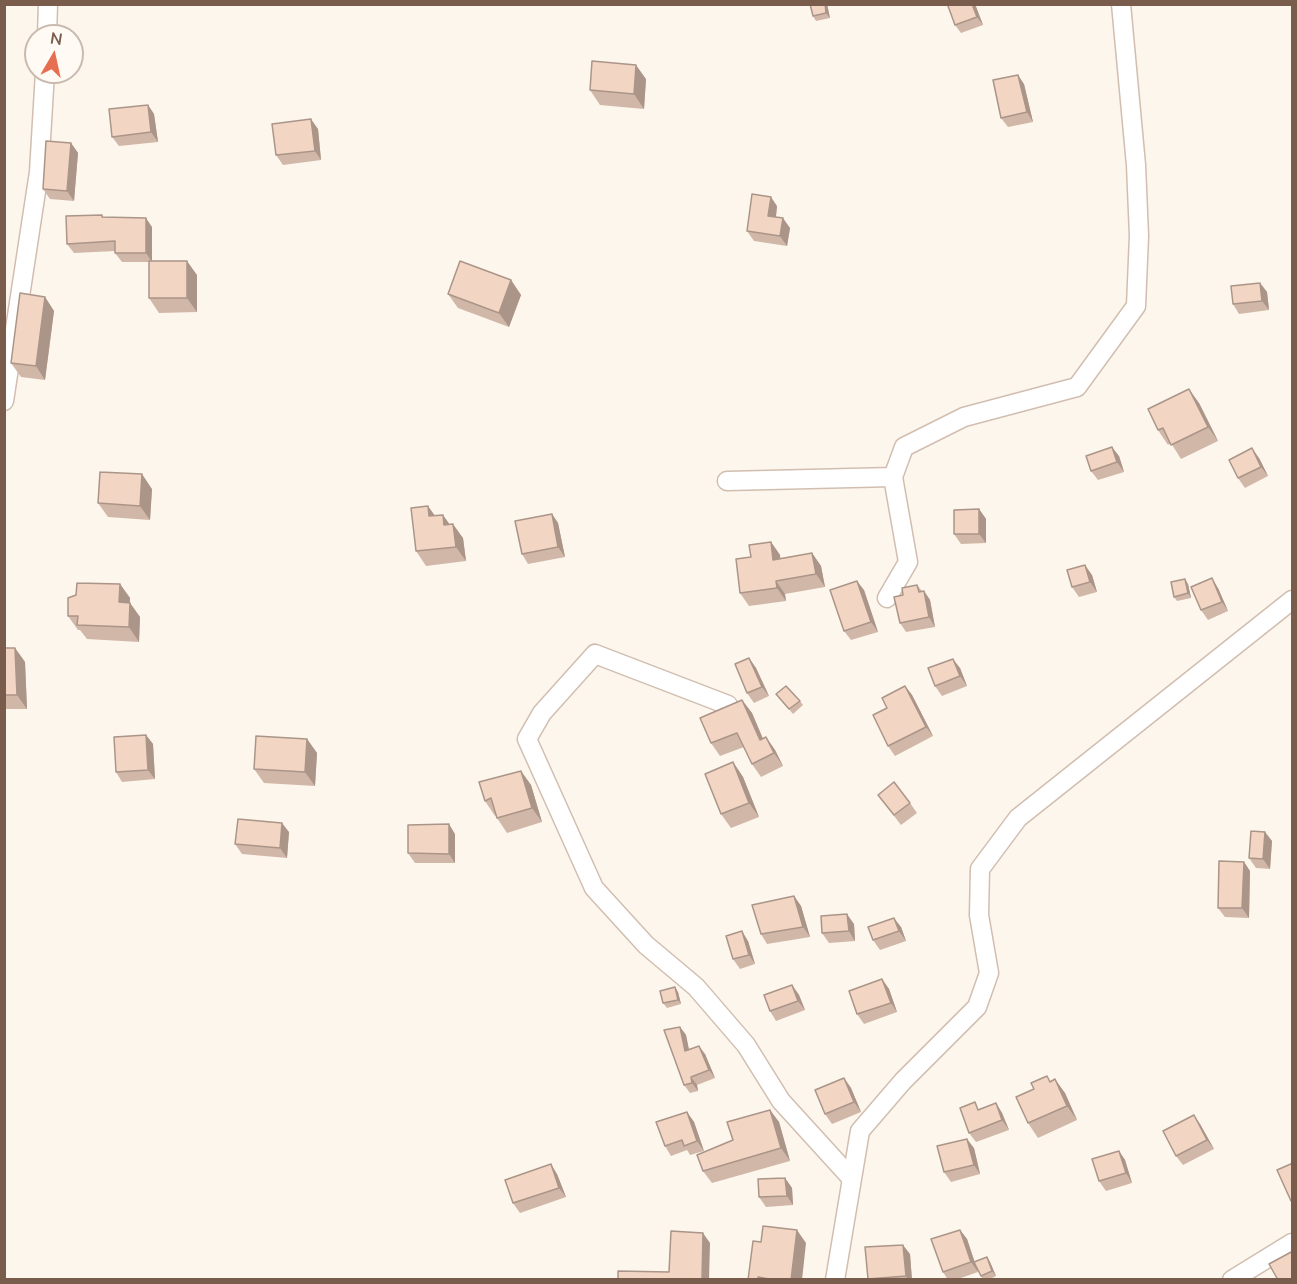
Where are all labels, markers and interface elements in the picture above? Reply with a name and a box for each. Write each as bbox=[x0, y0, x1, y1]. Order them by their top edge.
north arrow bbox=[24, 24, 84, 84]
text: N bbox=[49, 27, 64, 49]

